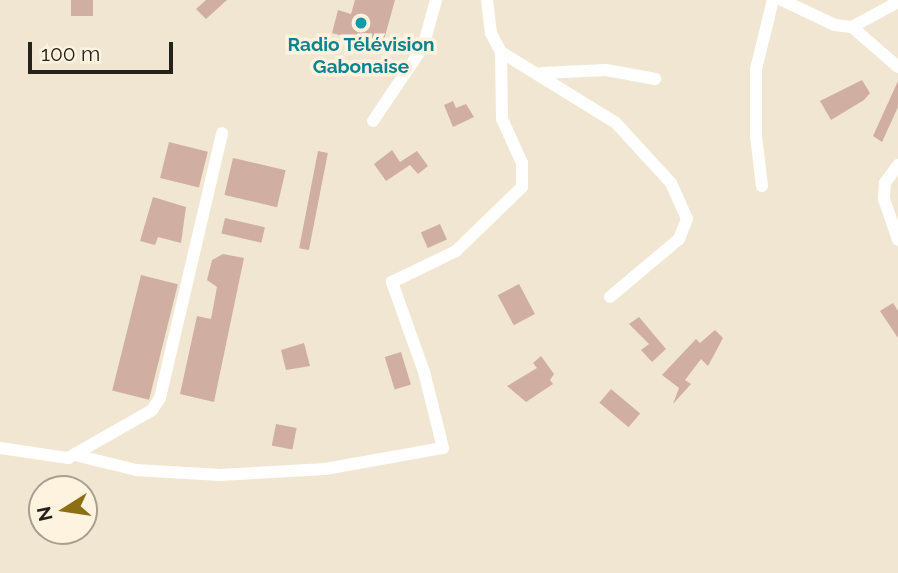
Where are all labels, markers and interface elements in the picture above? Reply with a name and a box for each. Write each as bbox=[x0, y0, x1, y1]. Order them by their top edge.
marker: Radio Télévision Gabonaise bbox=[353, 15, 369, 31]
scale bar bbox=[32, 28, 177, 72]
place label: Radio Télévision Gabonaise bbox=[287, 34, 435, 78]
text: 100 m bbox=[41, 41, 100, 66]
north arrow bbox=[28, 475, 98, 545]
text: N bbox=[32, 505, 57, 523]

